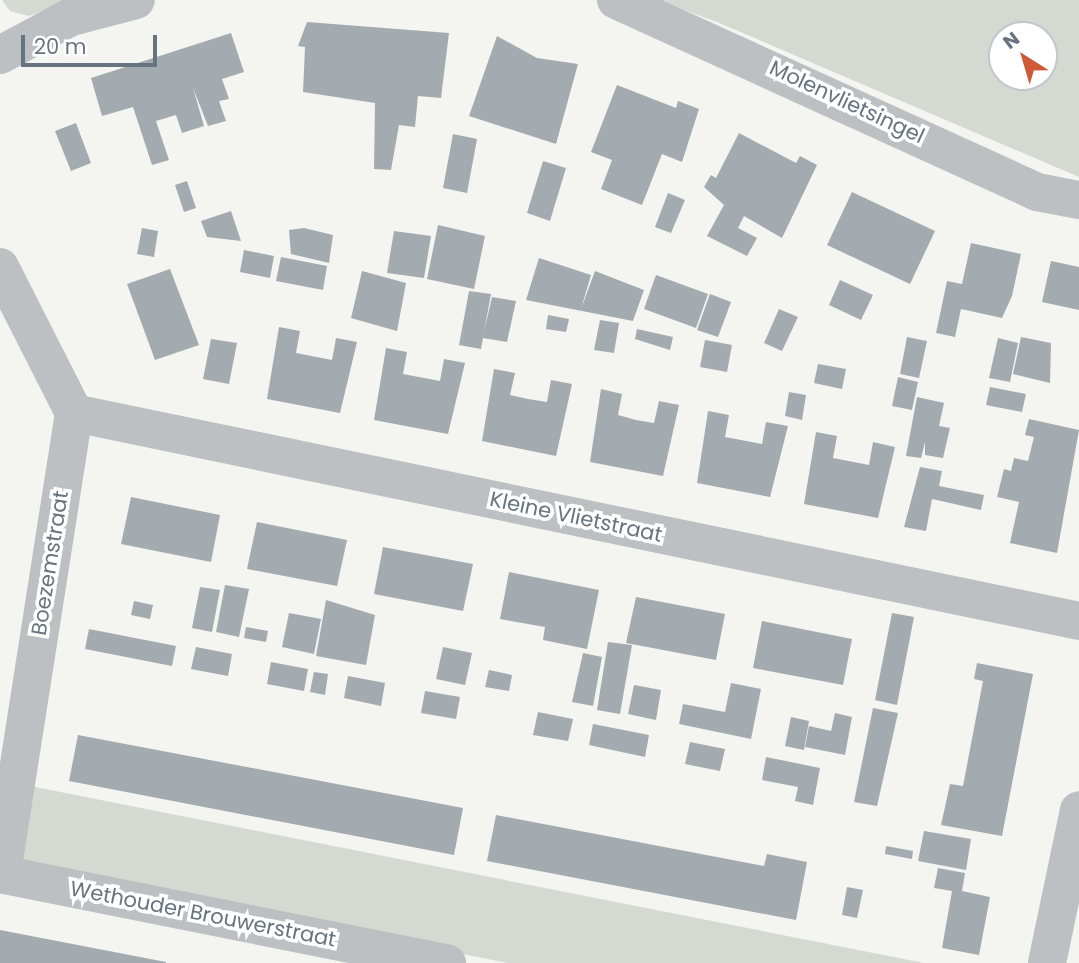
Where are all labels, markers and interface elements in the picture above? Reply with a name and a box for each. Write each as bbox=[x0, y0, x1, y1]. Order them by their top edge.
scale bar bbox=[24, 21, 161, 65]
north arrow bbox=[988, 21, 1058, 91]
text: N bbox=[997, 25, 1025, 56]
text: 20 m bbox=[34, 32, 87, 61]
street label: Molenvlietsingel bbox=[766, 55, 928, 149]
street label: Kleine Vlietstraat bbox=[487, 486, 665, 548]
street label: Boezemstraat bbox=[26, 489, 74, 637]
street label: Wethouder Brouwerstraat bbox=[68, 876, 338, 952]

